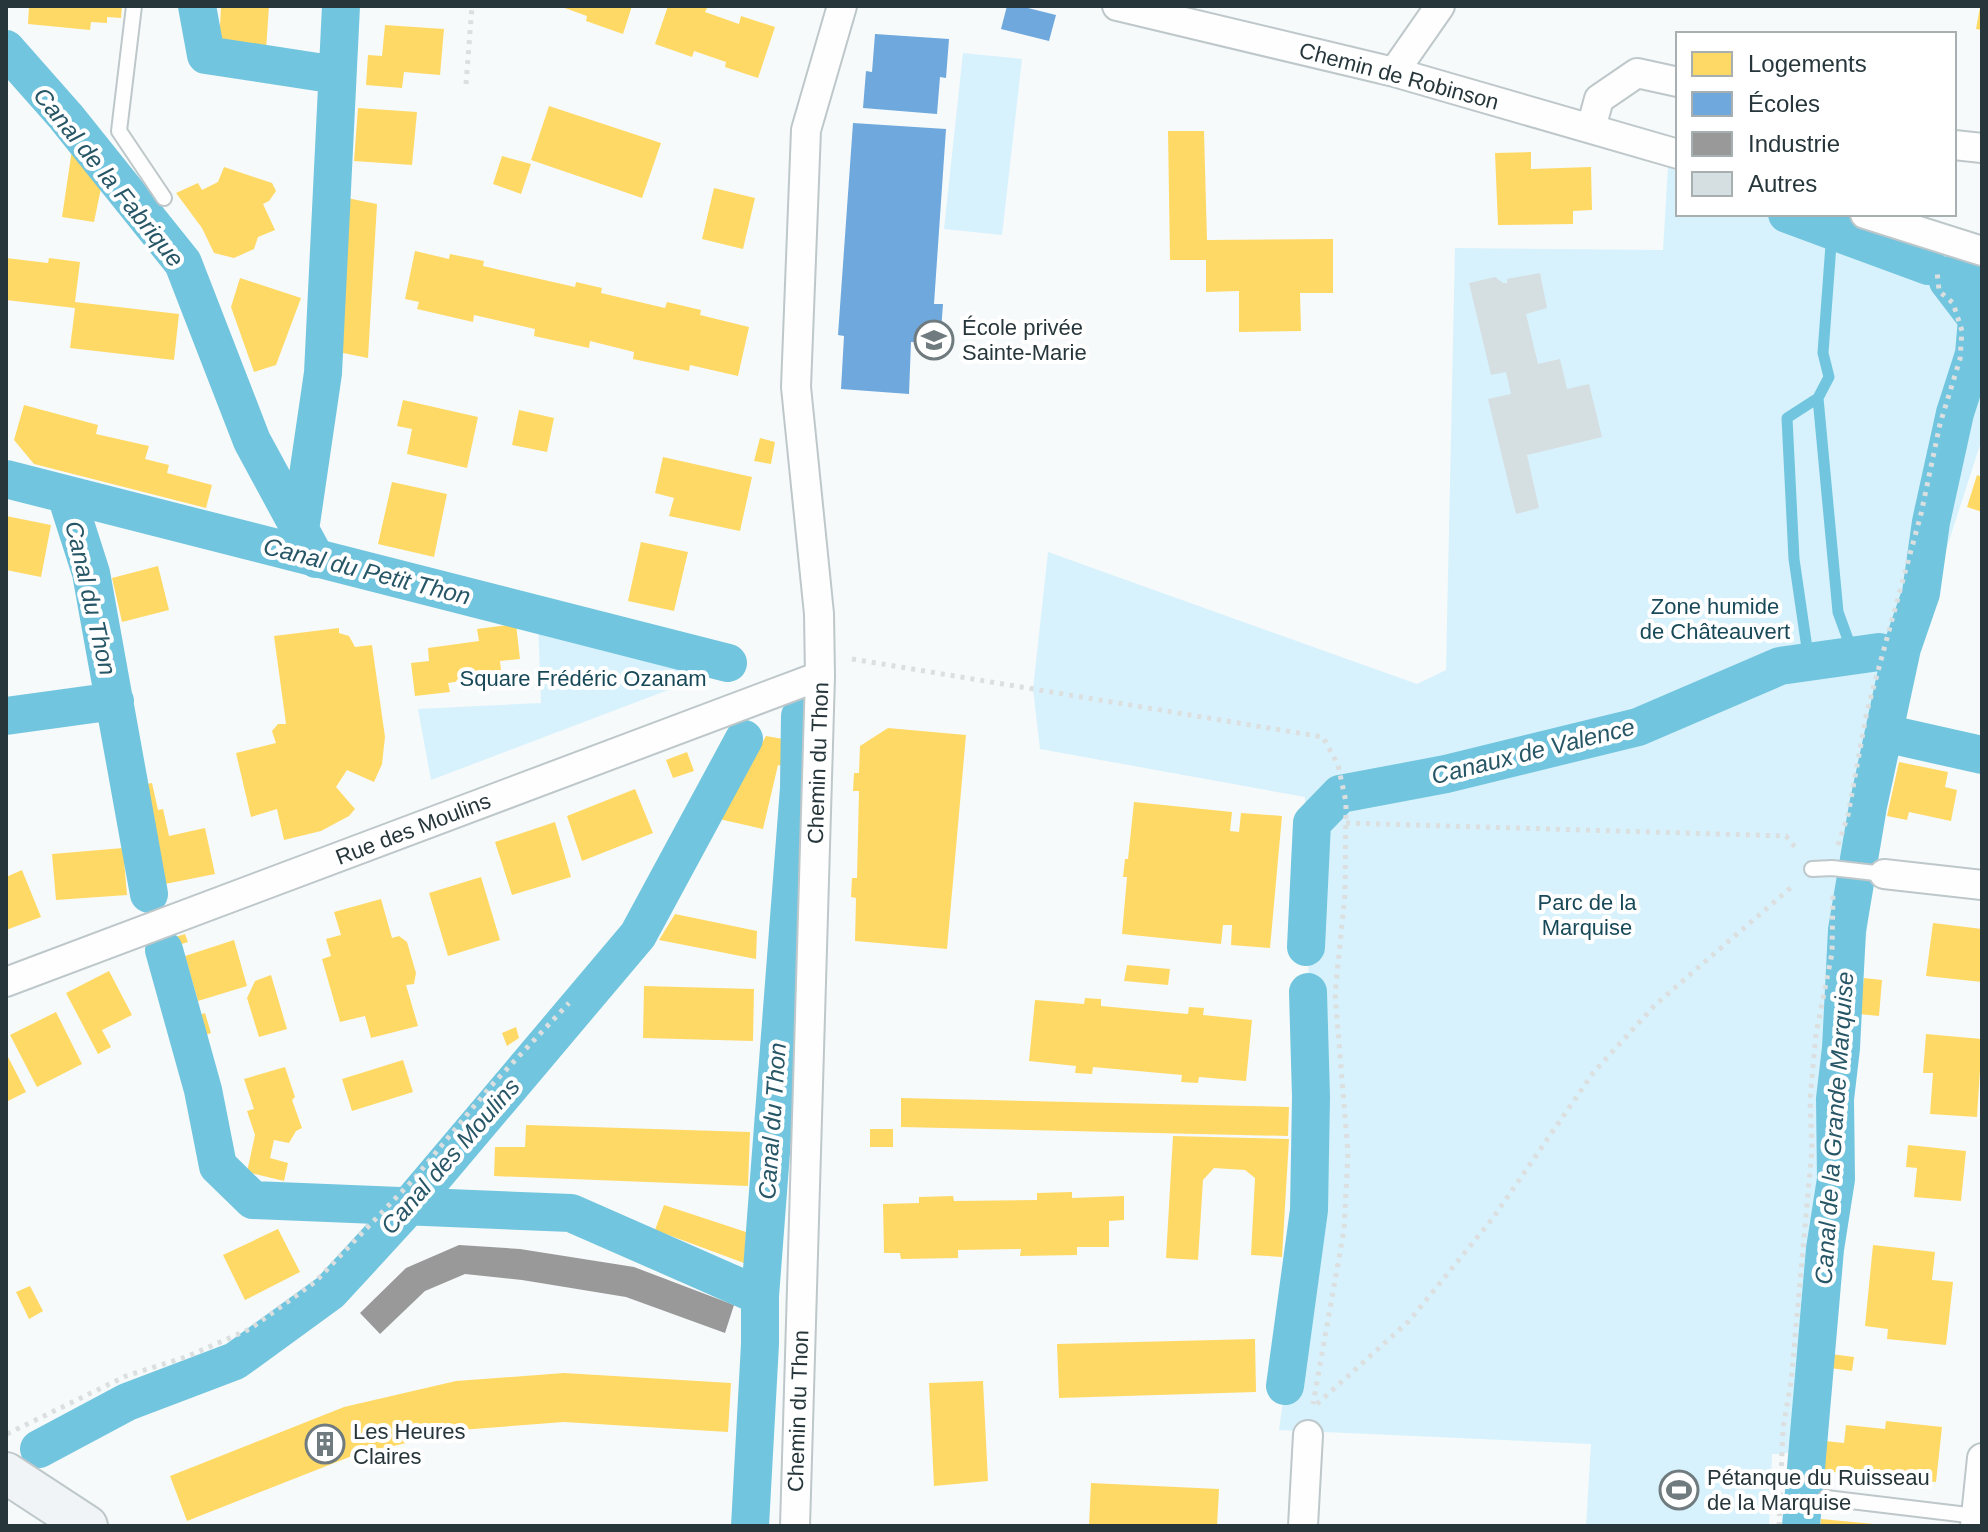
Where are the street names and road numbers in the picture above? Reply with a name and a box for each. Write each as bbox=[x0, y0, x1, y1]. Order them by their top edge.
street label: Chemin de Robinson bbox=[1297, 37, 1501, 115]
street label: Chemin du Thon bbox=[803, 681, 833, 845]
street label: Rue des Moulins bbox=[332, 788, 494, 870]
street label: Chemin du Thon bbox=[783, 1329, 813, 1493]

